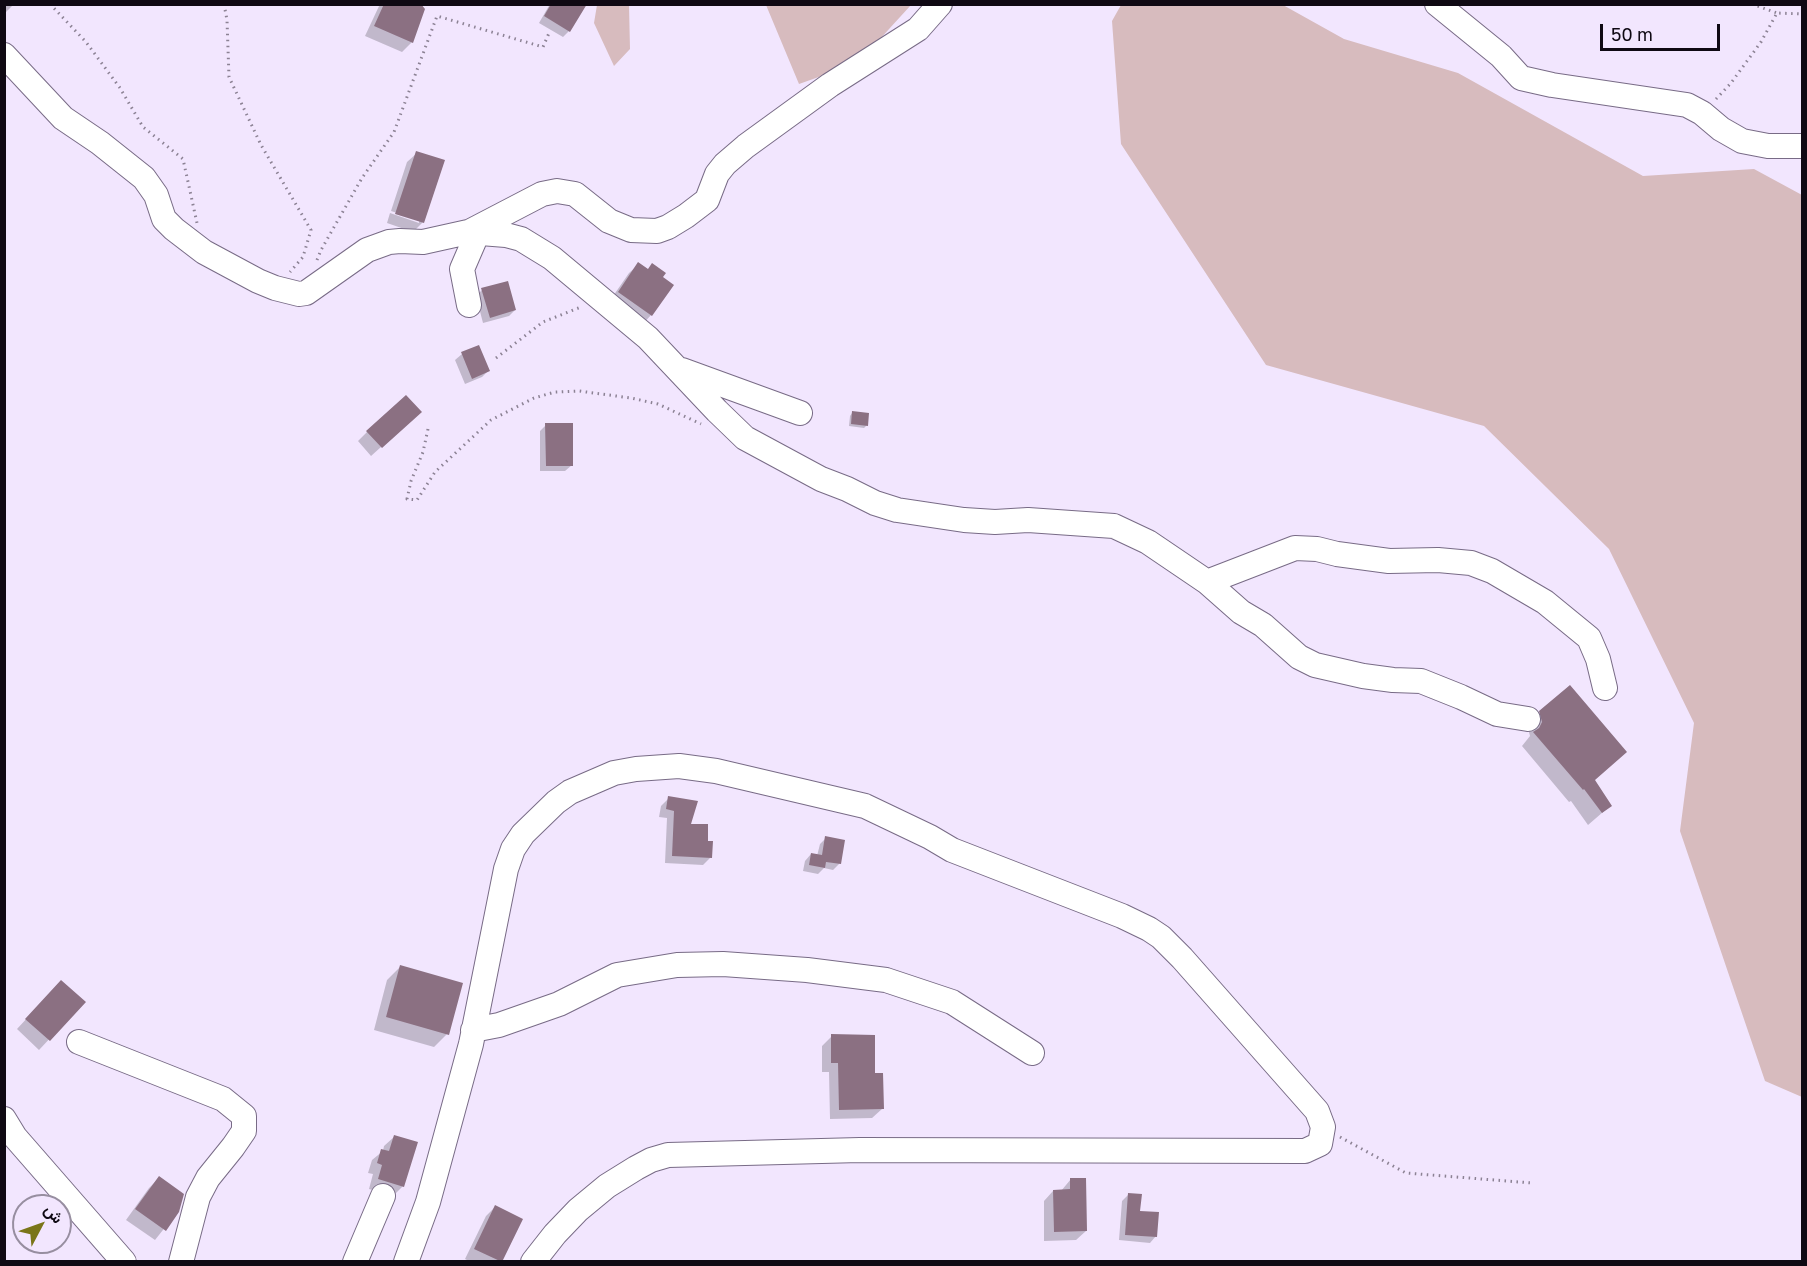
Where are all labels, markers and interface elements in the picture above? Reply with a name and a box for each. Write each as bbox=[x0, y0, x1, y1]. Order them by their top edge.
scale bar bbox=[1603, 12, 1723, 50]
text: 50 m bbox=[1611, 23, 1653, 45]
north arrow bbox=[12, 1194, 72, 1254]
text: ش bbox=[40, 1200, 68, 1227]

